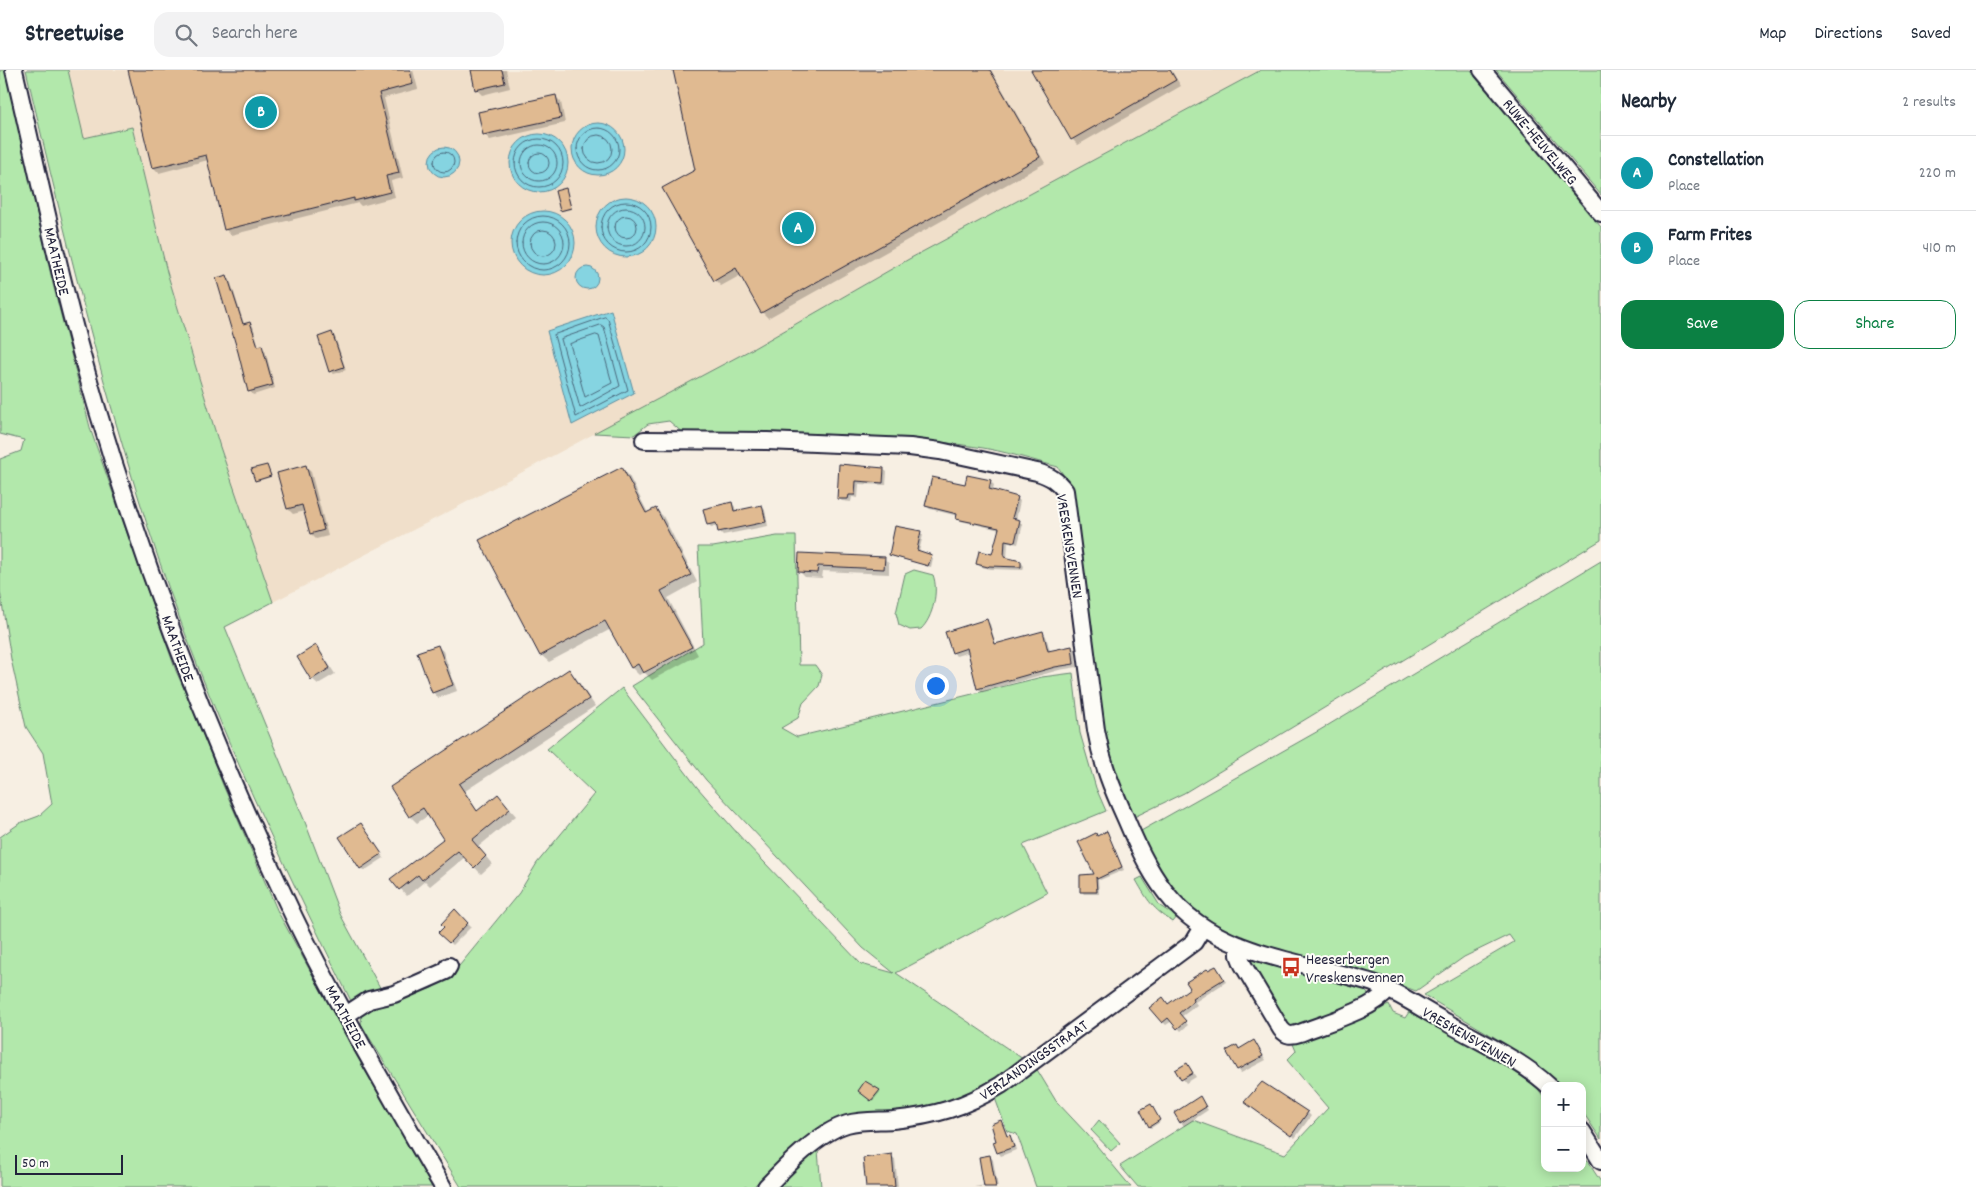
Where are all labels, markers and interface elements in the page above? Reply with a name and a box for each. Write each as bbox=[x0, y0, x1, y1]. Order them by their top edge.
search box bbox=[154, 12, 504, 57]
text: Streetwise bbox=[25, 18, 124, 52]
icon: search bbox=[172, 21, 200, 49]
text: Search here bbox=[212, 21, 298, 48]
text: Map bbox=[1759, 22, 1786, 47]
text: Directions bbox=[1814, 22, 1883, 47]
text: Saved bbox=[1911, 22, 1951, 47]
text: Nearby bbox=[1621, 88, 1676, 118]
text: 2 results bbox=[1902, 91, 1956, 114]
pin: B bbox=[245, 93, 277, 131]
street label: RUWE-HEUVELWEG bbox=[1496, 94, 1582, 191]
text: Constellation bbox=[1668, 148, 1764, 175]
text: A bbox=[1633, 162, 1641, 185]
text: 220 m bbox=[1919, 162, 1956, 185]
text: Place bbox=[1668, 175, 1700, 198]
pin: A bbox=[782, 209, 814, 247]
text: Farm Frites bbox=[1668, 223, 1752, 250]
street label: MAATHEIDE bbox=[37, 225, 75, 299]
text: B bbox=[1633, 237, 1641, 260]
text: 410 m bbox=[1922, 237, 1956, 260]
text: Place bbox=[1668, 250, 1700, 273]
button: Save bbox=[1621, 300, 1784, 349]
button: Share bbox=[1794, 300, 1956, 349]
street label: VRESKENSVENNEN bbox=[1049, 493, 1088, 600]
street label: MAATHEIDE bbox=[154, 612, 200, 686]
your location bbox=[923, 673, 949, 699]
place label: Heeserbergen Vreskensvennen bbox=[1306, 949, 1404, 990]
bus stop icon: Heeserbergen Vreskensvennen bbox=[1280, 956, 1302, 978]
street label: MAATHEIDE bbox=[318, 981, 372, 1054]
street label: VRESKENSVENNEN bbox=[1417, 1002, 1520, 1075]
street label: VERZANDINGSSTRAAT bbox=[975, 1015, 1094, 1107]
map controls bbox=[1541, 1082, 1586, 1172]
button: + bbox=[1541, 1082, 1586, 1127]
button: − bbox=[1541, 1127, 1586, 1172]
scale bar bbox=[15, 1152, 122, 1175]
text: 50 m bbox=[22, 1154, 49, 1174]

